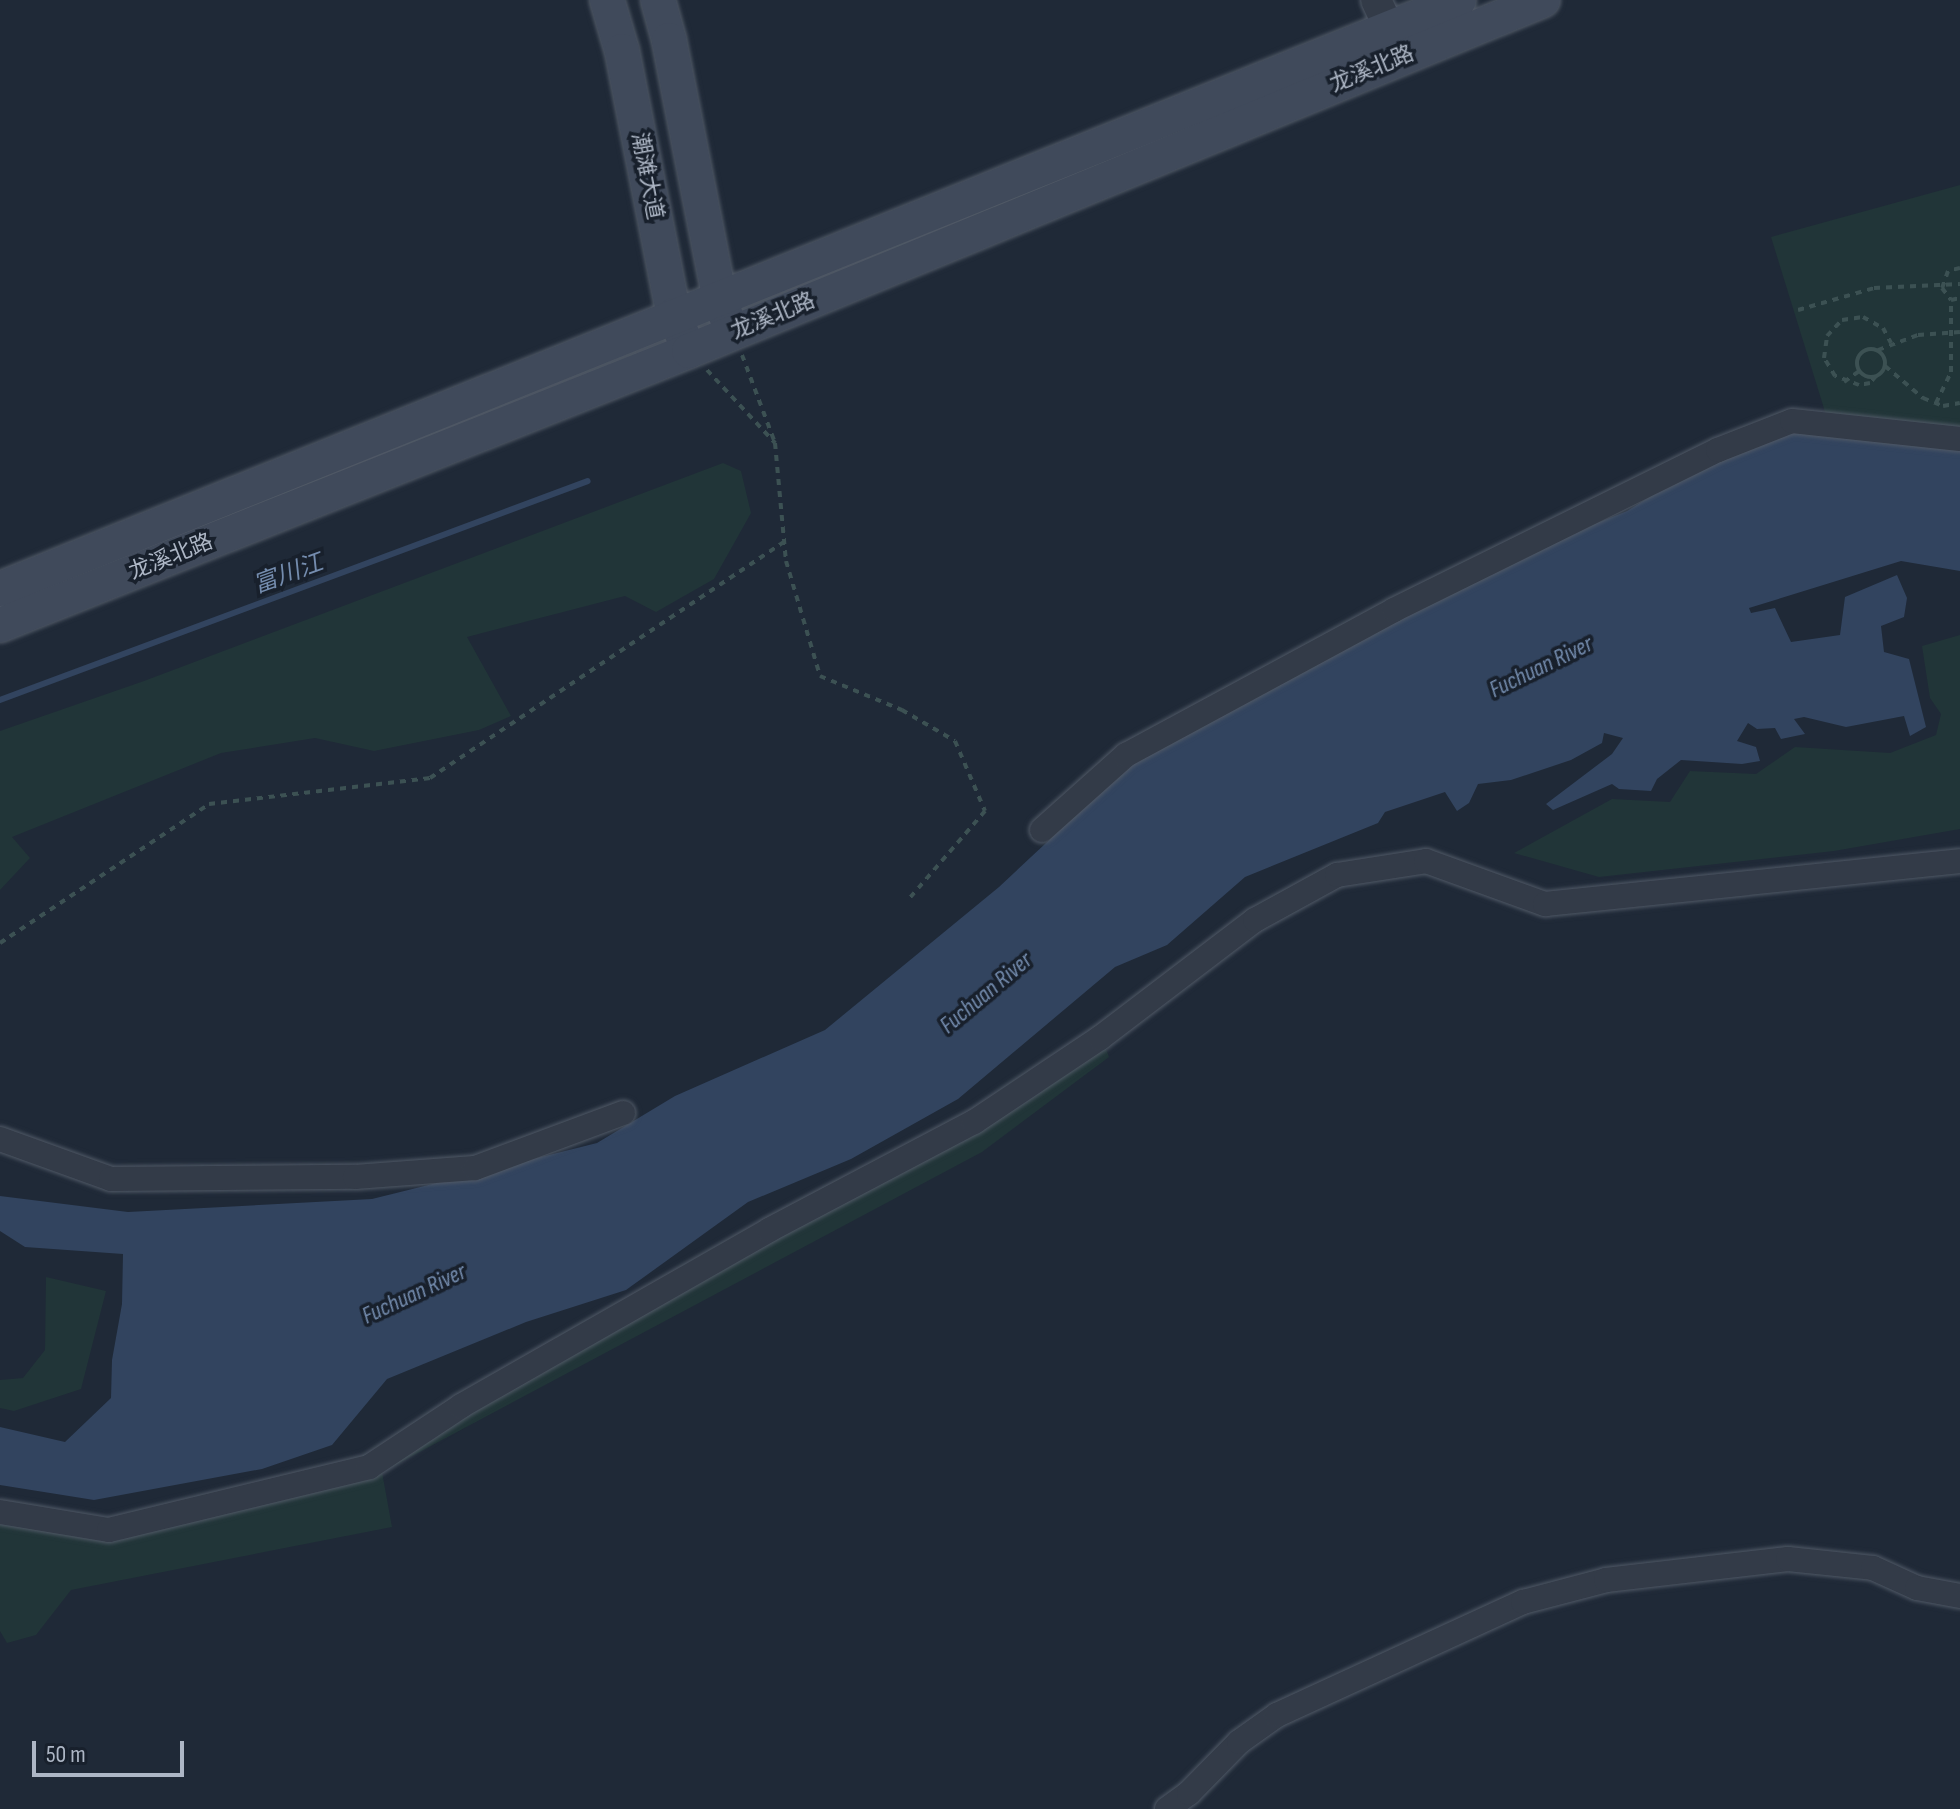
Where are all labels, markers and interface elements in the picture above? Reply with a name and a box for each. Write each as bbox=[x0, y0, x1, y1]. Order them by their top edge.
street label: 龙溪北路 bbox=[1326, 40, 1418, 98]
street label: 潮滩大道 bbox=[626, 130, 668, 222]
street label: 龙溪北路 bbox=[727, 287, 819, 345]
street label: 龙溪北路 bbox=[125, 528, 217, 586]
water label: 富川江 bbox=[249, 548, 327, 600]
water label: Fuchuan River bbox=[1485, 630, 1597, 704]
water label: Fuchuan River bbox=[934, 946, 1038, 1040]
water label: Fuchuan River bbox=[357, 1257, 471, 1331]
scale bar bbox=[36, 1725, 188, 1775]
text: 50 m bbox=[46, 1740, 86, 1769]

